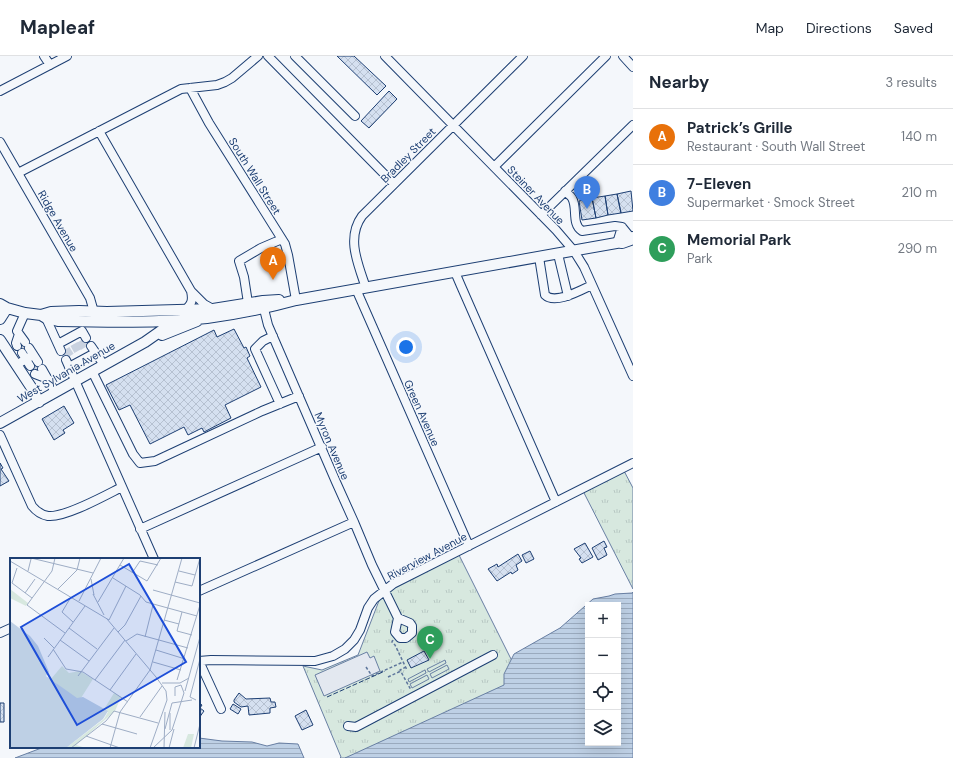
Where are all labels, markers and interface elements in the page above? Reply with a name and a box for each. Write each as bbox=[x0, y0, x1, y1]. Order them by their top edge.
text: Mapleaf bbox=[20, 15, 95, 40]
text: Map bbox=[756, 19, 784, 37]
text: Directions bbox=[806, 19, 872, 37]
text: Saved bbox=[894, 19, 933, 37]
text: Nearby bbox=[649, 71, 709, 93]
text: 3 results bbox=[885, 74, 937, 91]
text: Patrick’s Grille bbox=[687, 118, 792, 138]
street label: Bradley Street bbox=[377, 124, 439, 186]
text: A bbox=[657, 128, 667, 145]
text: 140 m bbox=[901, 128, 937, 145]
street label: South Wall Street bbox=[226, 135, 284, 217]
text: Restaurant · South Wall Street bbox=[687, 138, 865, 155]
street label: Steiner Avenue bbox=[504, 163, 568, 227]
text: 7-Eleven bbox=[687, 174, 751, 194]
pin: B bbox=[574, 176, 600, 209]
text: B bbox=[658, 184, 666, 201]
text: 210 m bbox=[902, 184, 937, 201]
street label: Ridge Avenue bbox=[35, 188, 81, 254]
text: Supermarket · Smock Street bbox=[687, 194, 855, 211]
text: Memorial Park bbox=[687, 230, 791, 250]
text: C bbox=[657, 240, 667, 257]
text: 290 m bbox=[898, 240, 937, 257]
pin: A bbox=[260, 247, 286, 280]
text: Park bbox=[687, 250, 713, 267]
your location bbox=[396, 337, 416, 357]
street label: West Sylvania Avenue bbox=[15, 338, 117, 406]
street label: Green Avenue bbox=[401, 378, 443, 448]
street label: Myron Avenue bbox=[311, 410, 353, 482]
street label: Riverview Avenue bbox=[385, 529, 469, 583]
inset map bbox=[10, 558, 200, 748]
map controls bbox=[585, 602, 621, 746]
button: + bbox=[585, 602, 621, 638]
pin: C bbox=[417, 626, 443, 659]
button: − bbox=[585, 638, 621, 674]
button: locate bbox=[585, 674, 621, 710]
button: layers bbox=[585, 710, 621, 746]

